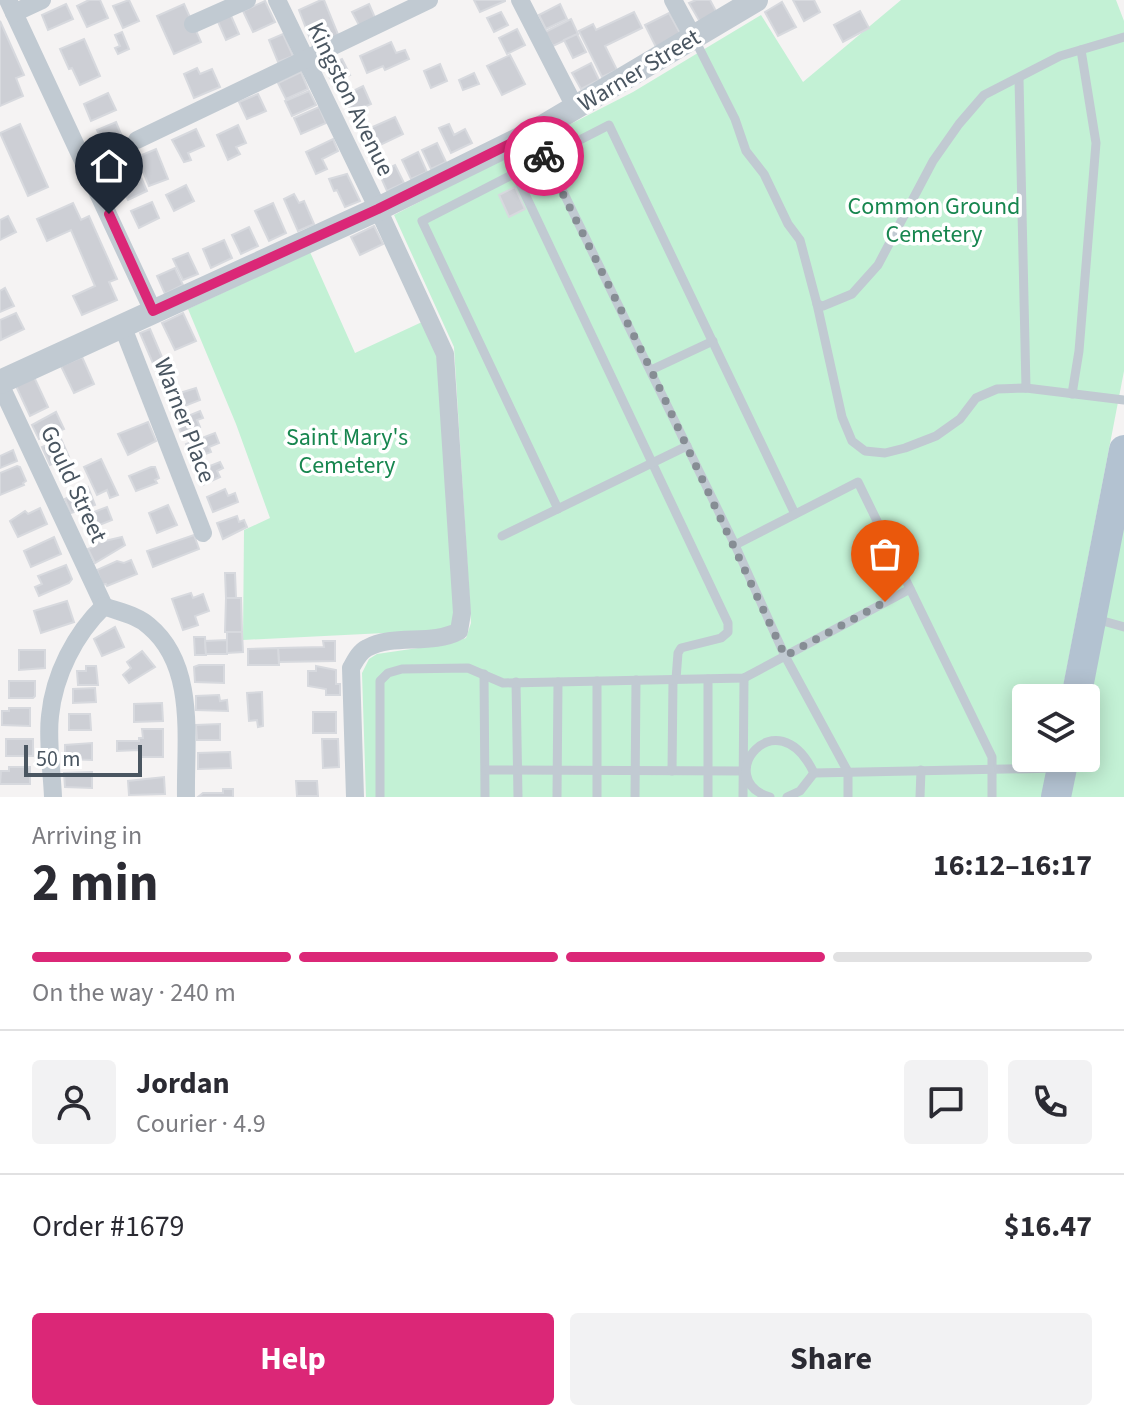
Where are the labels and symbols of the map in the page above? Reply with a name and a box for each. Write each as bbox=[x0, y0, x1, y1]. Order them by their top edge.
street label: Kingston Avenue bbox=[298, 16, 403, 182]
street label: Warner Street bbox=[571, 20, 707, 121]
courier bbox=[504, 116, 584, 196]
pin bbox=[75, 132, 143, 214]
park label: Common Ground Cemetery bbox=[848, 189, 1020, 252]
street label: Warner Place bbox=[145, 353, 224, 488]
street label: Gould Street bbox=[31, 420, 116, 548]
park label: Saint Mary's Cemetery bbox=[286, 420, 408, 483]
pin bbox=[851, 520, 919, 602]
scale bar bbox=[24, 741, 142, 777]

